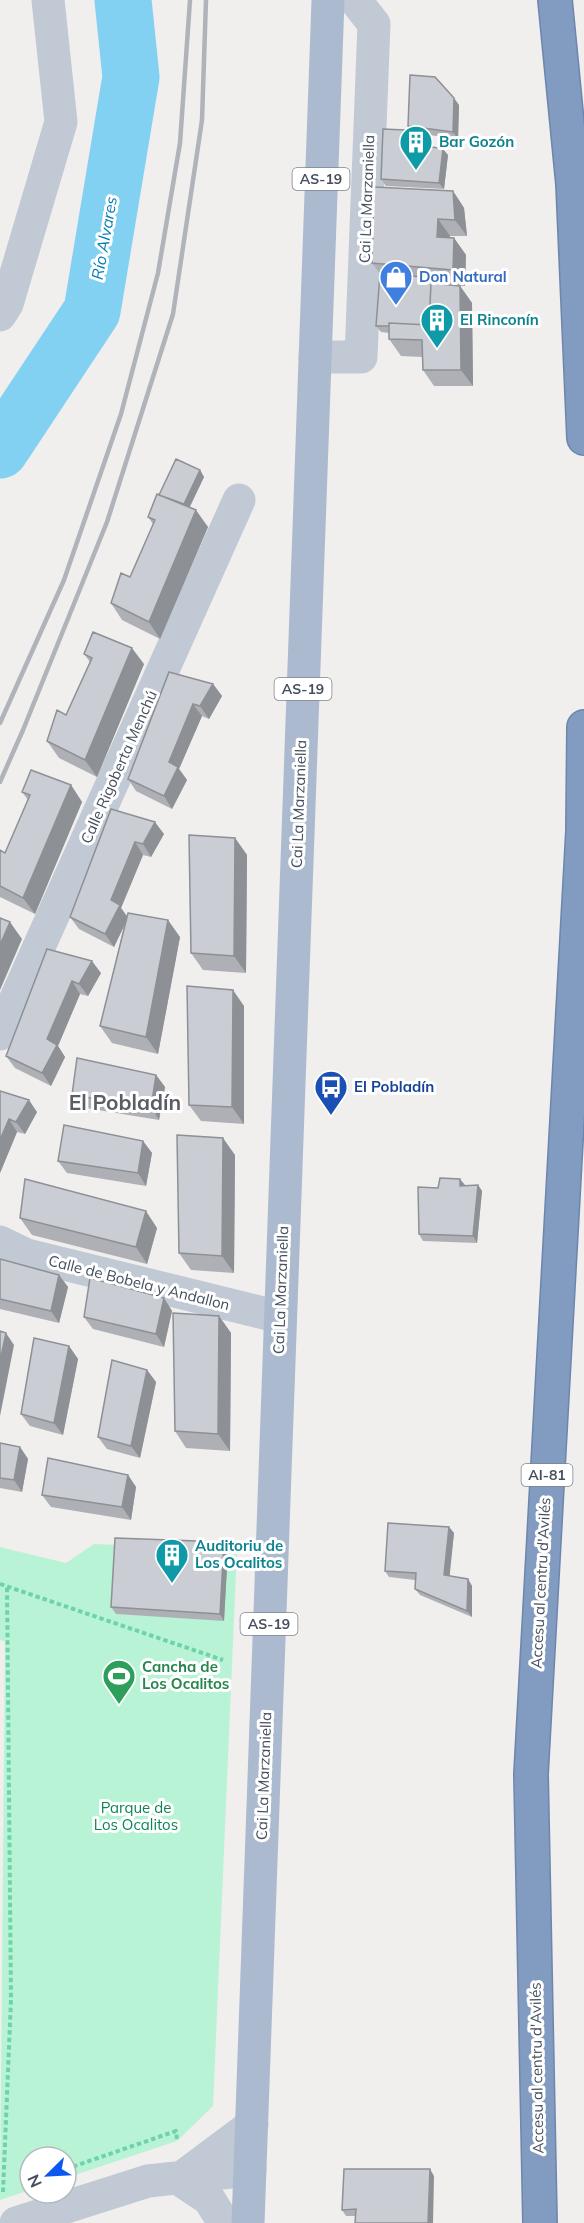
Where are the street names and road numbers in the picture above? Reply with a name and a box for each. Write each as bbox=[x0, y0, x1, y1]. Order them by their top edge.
street label: Cai La Marzaniella bbox=[355, 135, 378, 263]
road number: AS-19 bbox=[292, 168, 350, 190]
road number: AS-19 bbox=[274, 678, 332, 700]
street label: Calle Rigoberta Menchú bbox=[76, 687, 161, 846]
street label: Cai La Marzaniella bbox=[287, 740, 310, 868]
street label: Cai La Marzaniella bbox=[269, 1226, 292, 1354]
street label: Calle de Bobela y Andallon bbox=[47, 1251, 232, 1314]
road number: AI-81 bbox=[522, 1464, 572, 1486]
street label: Accesu al centru d'Avilés bbox=[527, 1497, 554, 1669]
road number: AS-19 bbox=[240, 1613, 298, 1635]
street label: Cai La Marzaniella bbox=[252, 1712, 275, 1840]
street label: Accesu al centru d'Avilés bbox=[526, 1982, 547, 2154]

